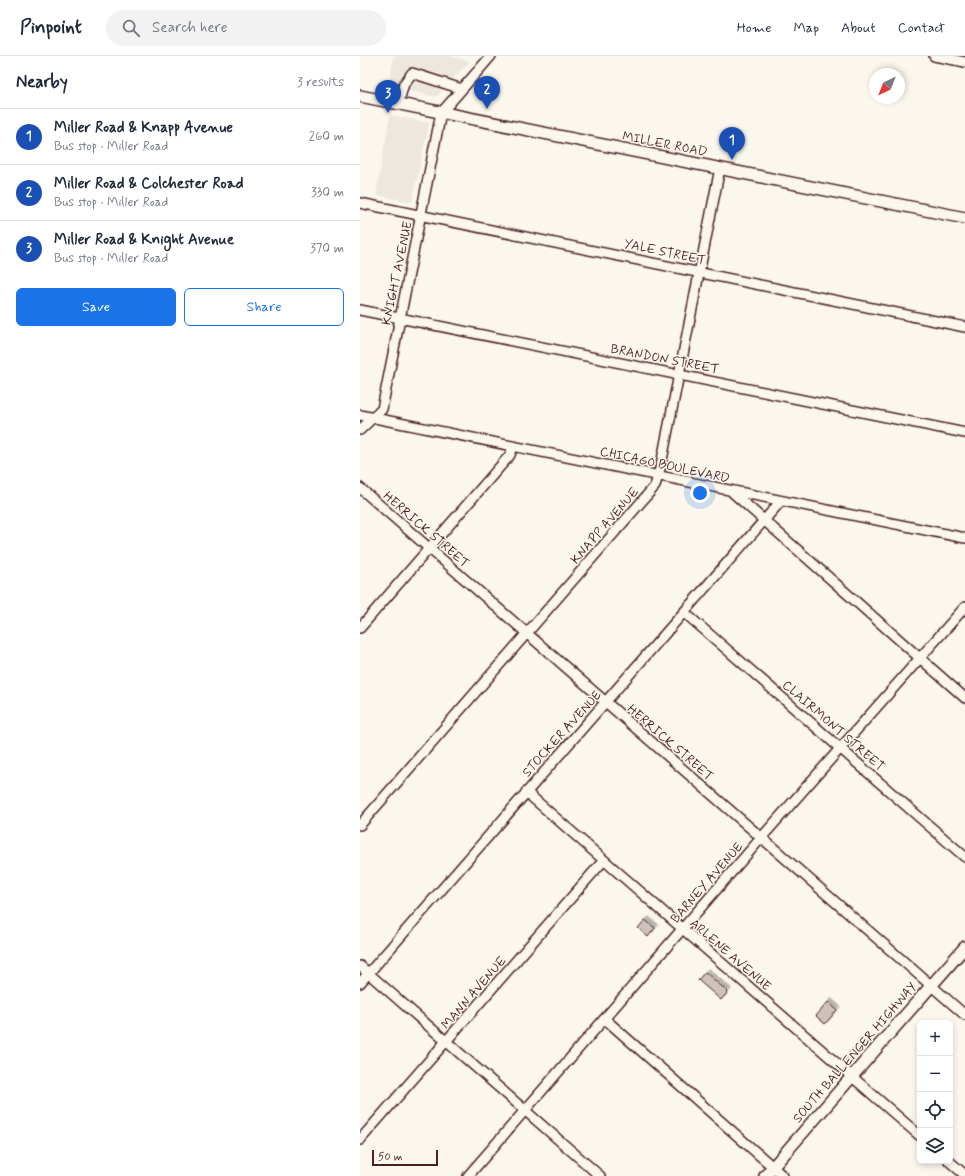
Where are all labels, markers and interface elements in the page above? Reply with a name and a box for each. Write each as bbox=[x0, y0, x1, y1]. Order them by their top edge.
search box bbox=[106, 10, 386, 46]
text: Pinpoint bbox=[20, 15, 82, 40]
icon: search bbox=[120, 17, 142, 39]
text: Search here bbox=[152, 18, 228, 38]
text: Home bbox=[737, 19, 771, 37]
text: Map bbox=[793, 19, 819, 37]
text: About bbox=[841, 19, 876, 37]
text: Contact bbox=[898, 19, 945, 37]
north arrow bbox=[869, 68, 905, 104]
text: Nearby bbox=[16, 71, 68, 93]
text: 3 results bbox=[297, 74, 344, 91]
pin: 2 bbox=[474, 76, 500, 109]
pin: 3 bbox=[375, 80, 401, 113]
text: Miller Road & Knapp Avenue bbox=[54, 118, 233, 138]
pin: 1 bbox=[719, 127, 745, 160]
text: 1 bbox=[26, 128, 32, 145]
text: 260 m bbox=[309, 128, 344, 145]
street label: MILLER ROAD bbox=[621, 128, 709, 161]
text: Bus stop · Miller Road bbox=[54, 138, 168, 155]
text: Miller Road & Colchester Road bbox=[54, 174, 244, 194]
text: 2 bbox=[26, 184, 32, 201]
text: 330 m bbox=[311, 184, 344, 201]
text: Bus stop · Miller Road bbox=[54, 194, 168, 211]
street label: KNIGHT AVENUE bbox=[378, 219, 417, 327]
text: Miller Road & Knight Avenue bbox=[54, 230, 234, 250]
street label: YALE STREET bbox=[622, 235, 707, 269]
text: 3 bbox=[26, 240, 32, 257]
text: 370 m bbox=[310, 240, 344, 257]
text: Bus stop · Miller Road bbox=[54, 250, 168, 267]
button: Save bbox=[16, 288, 176, 326]
button: Share bbox=[184, 288, 344, 326]
street label: BRANDON STREET bbox=[609, 341, 720, 378]
street label: CHICAGO BOULEVARD bbox=[598, 443, 731, 488]
your location bbox=[690, 483, 710, 503]
street label: KNAPP AVENUE bbox=[567, 484, 643, 568]
street label: HERRICK STREET bbox=[379, 488, 473, 572]
street label: CLAIRMONT STREET bbox=[778, 677, 888, 776]
street label: STOCKER AVENUE bbox=[519, 687, 606, 781]
street label: HERRICK STREET bbox=[623, 701, 717, 785]
street label: BARNEY AVENUE bbox=[667, 839, 747, 927]
street label: ARLENE AVENUE bbox=[686, 915, 774, 995]
street label: MANN AVENUE bbox=[438, 953, 511, 1033]
street label: SOUTH BALLENGER HIGHWAY bbox=[789, 979, 921, 1127]
map controls bbox=[917, 1020, 953, 1164]
button: + bbox=[917, 1020, 953, 1056]
button: − bbox=[917, 1056, 953, 1092]
button: locate bbox=[917, 1092, 953, 1128]
button: layers bbox=[917, 1128, 953, 1164]
scale bar bbox=[372, 1148, 438, 1167]
text: 50 m bbox=[378, 1150, 403, 1164]

